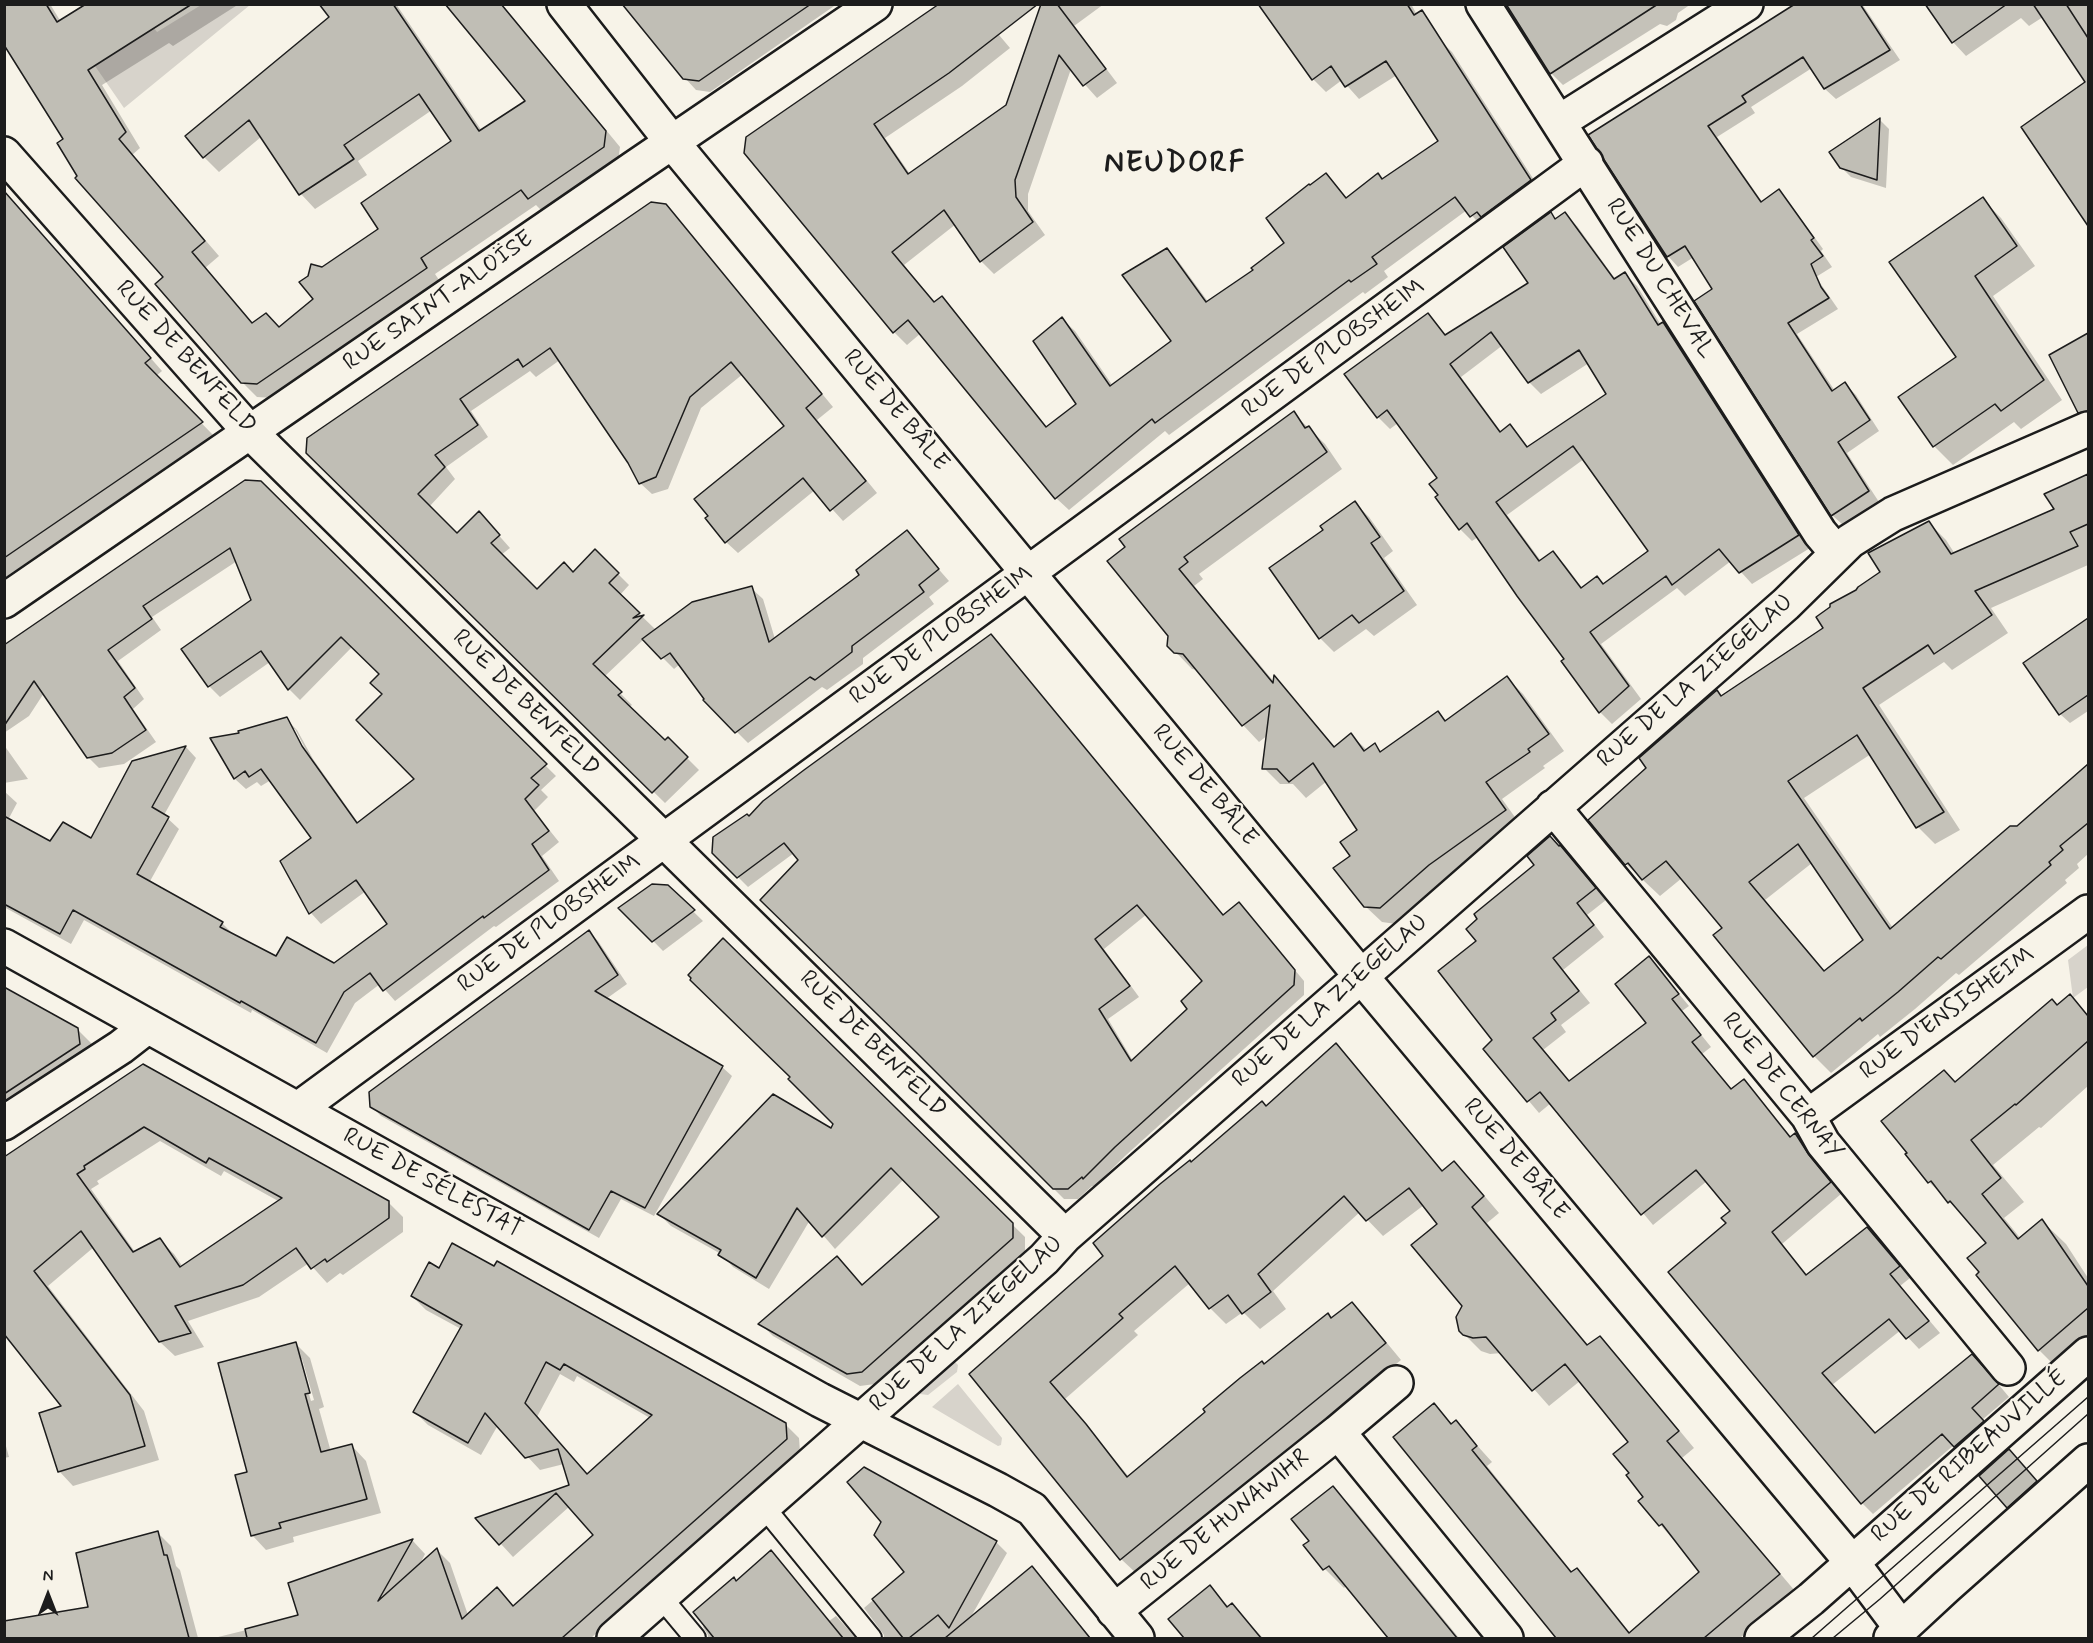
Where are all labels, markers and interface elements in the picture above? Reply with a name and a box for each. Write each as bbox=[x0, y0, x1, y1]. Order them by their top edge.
district label: NEUDORF bbox=[1104, 147, 1246, 183]
street label: RUE DU CHEVAL bbox=[1598, 194, 1720, 364]
street label: RUE SAINT-ALOÏSE bbox=[338, 226, 540, 378]
street label: RUE DE PLOBSHEIM bbox=[1237, 273, 1431, 425]
street label: RUE DE BENFELD bbox=[109, 275, 261, 441]
street label: RUE DE BÂLE bbox=[836, 344, 954, 478]
street label: RUE DE PLOBSHEIM bbox=[845, 560, 1039, 712]
street label: RUE DE LA ZIEGELAU bbox=[1592, 589, 1800, 775]
street label: RUE DE BENFELD bbox=[445, 624, 605, 784]
street label: RUE DE BÂLE bbox=[1145, 719, 1263, 853]
street label: RUE DE PLOBSHEIM bbox=[453, 848, 647, 1000]
street label: RUE DE LA ZIEGELAU bbox=[1227, 909, 1435, 1095]
street label: RUE D'ENSISHEIM bbox=[1855, 941, 2041, 1087]
street label: RUE DE BENFELD bbox=[792, 965, 952, 1125]
street label: RUE DE CERNAY bbox=[1714, 1007, 1848, 1167]
street label: RUE DE BÂLE bbox=[1456, 1093, 1574, 1227]
street label: RUE DE SÉLESTAT bbox=[337, 1123, 527, 1245]
street label: RUE DE LA ZIEGELAU bbox=[864, 1231, 1070, 1419]
street label: RUE DE RIBEAUVILLÉ bbox=[1866, 1364, 2074, 1550]
street label: RUE DE HUNAWIHR bbox=[1136, 1444, 1316, 1598]
north arrow bbox=[18, 1565, 78, 1625]
text: N bbox=[43, 1566, 53, 1587]

